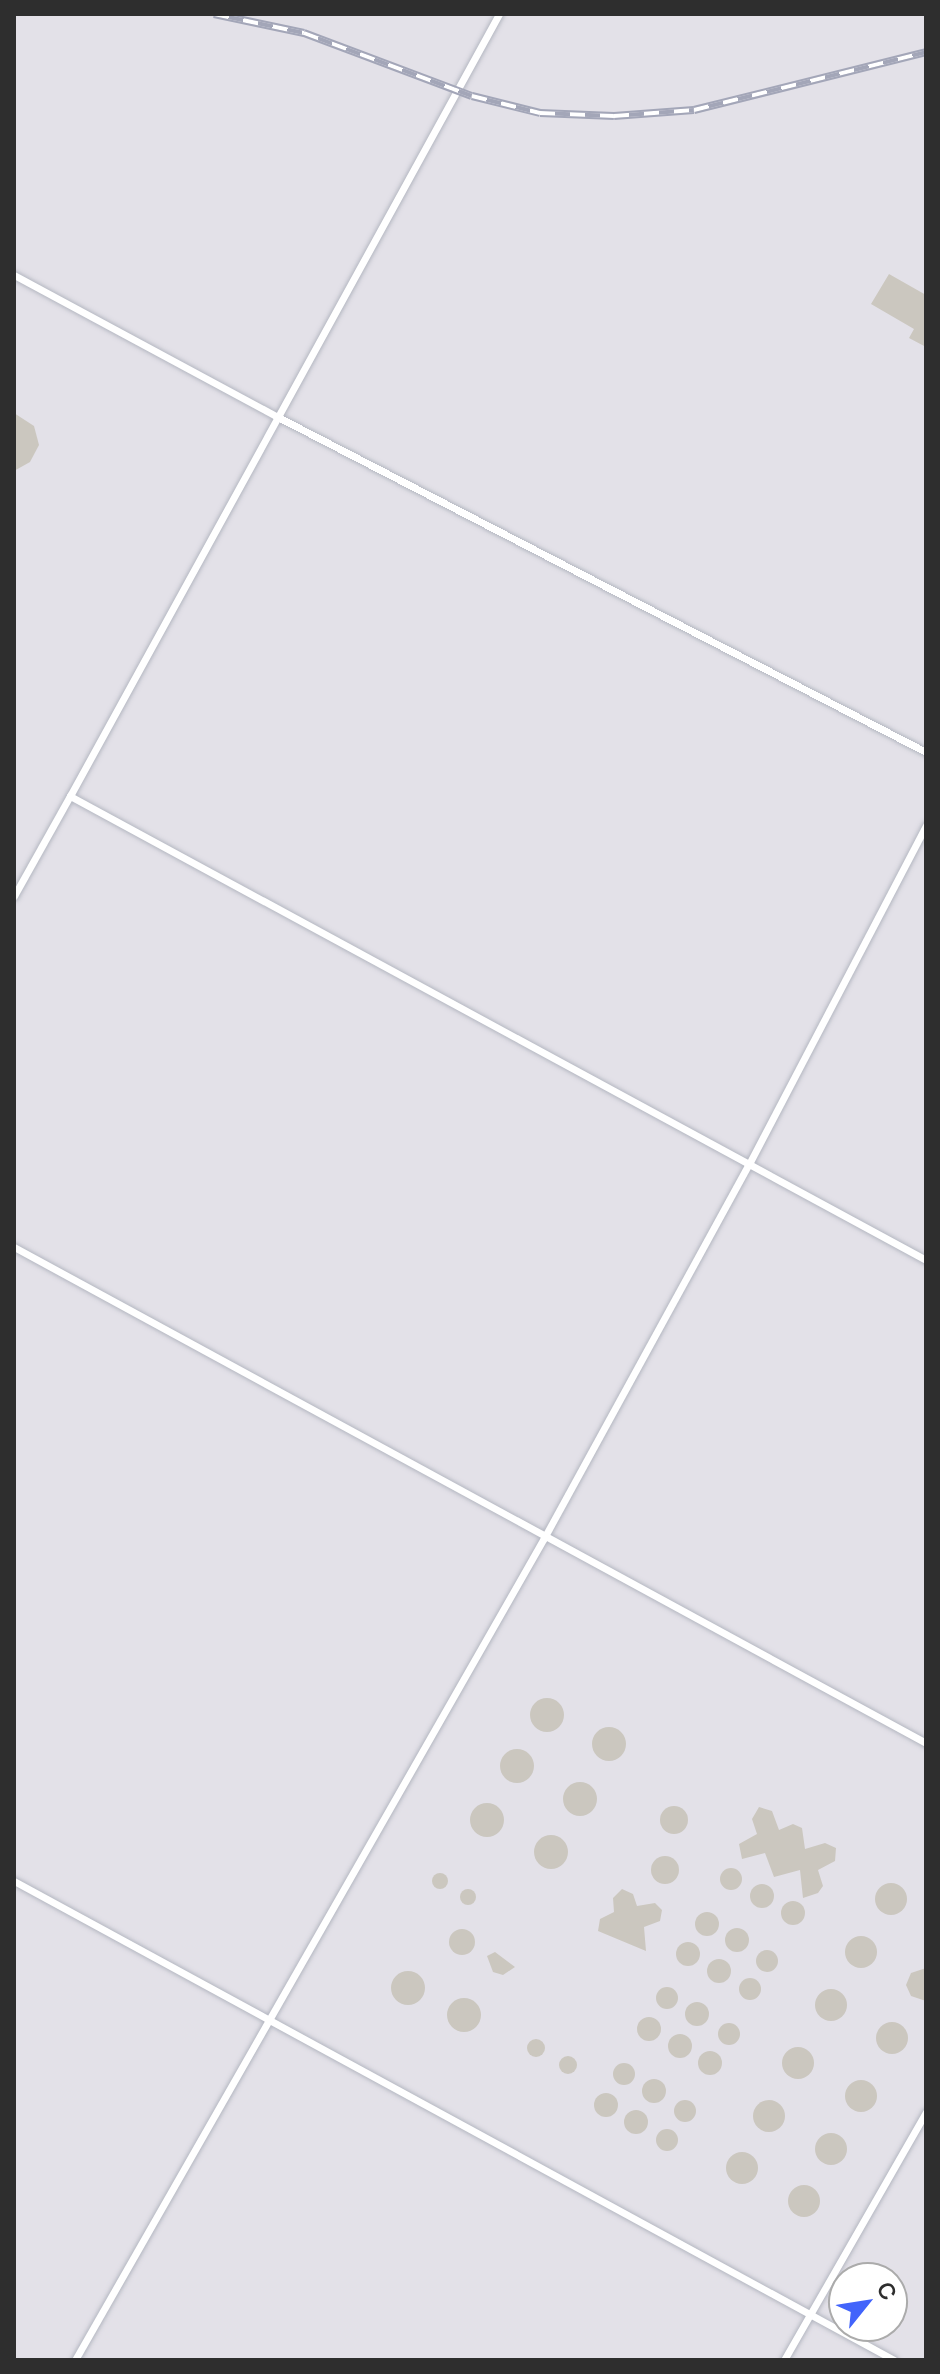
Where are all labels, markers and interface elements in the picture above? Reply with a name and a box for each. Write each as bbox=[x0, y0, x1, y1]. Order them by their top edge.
north arrow bbox=[828, 2262, 908, 2342]
text: С bbox=[870, 2276, 904, 2306]

